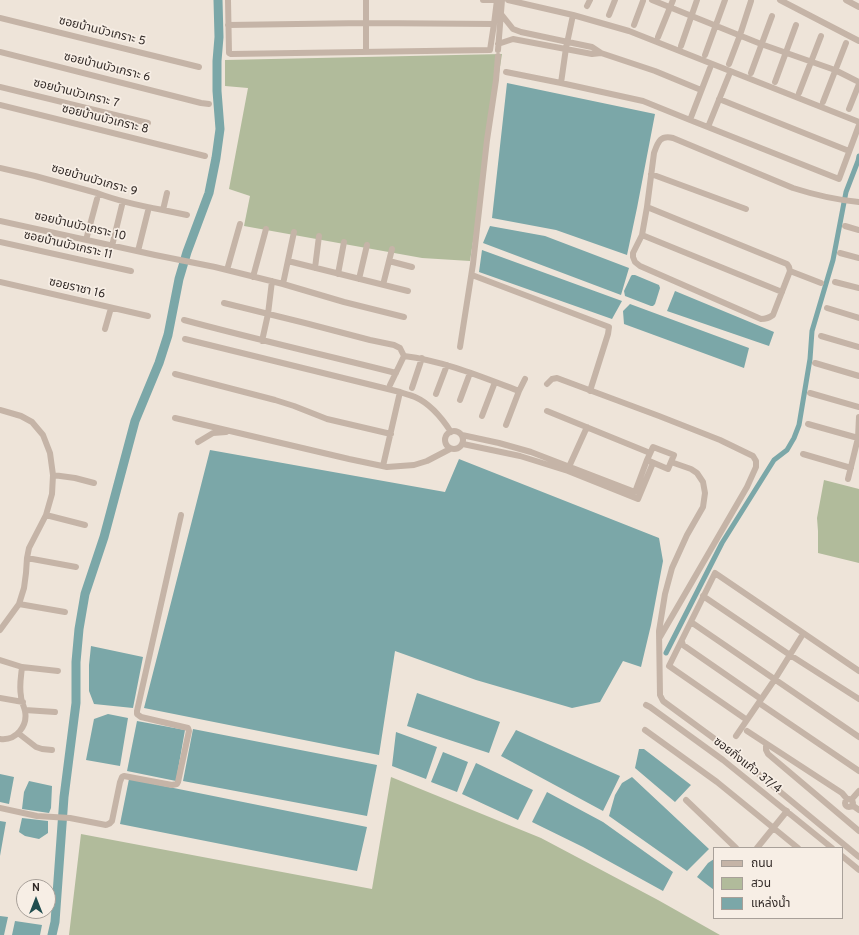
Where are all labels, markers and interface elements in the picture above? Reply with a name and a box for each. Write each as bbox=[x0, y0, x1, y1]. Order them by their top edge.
street label: ซอยบ้านบัวเกราะ 5 bbox=[57, 14, 147, 50]
street label: ซอยบ้านบัวเกราะ 6 bbox=[62, 50, 152, 86]
street label: ซอยบ้านบัวเกราะ 7 bbox=[32, 76, 120, 112]
street label: ซอยบ้านบัวเกราะ 8 bbox=[60, 102, 150, 138]
street label: ซอยบ้านบัวเกราะ 9 bbox=[49, 162, 139, 200]
street label: ซอยบ้านบัวเกราะ 10 bbox=[33, 209, 127, 245]
street label: ซอยบ้านบัวเกราะ 11 bbox=[22, 229, 114, 263]
street label: ซอยราชา 16 bbox=[47, 276, 107, 302]
street label: ซอยกิ่งแก้ว 37/4 bbox=[710, 735, 784, 797]
legend bbox=[713, 847, 843, 919]
text: ถนน bbox=[751, 856, 773, 872]
text: สวน bbox=[751, 876, 771, 892]
north arrow bbox=[16, 879, 56, 919]
text: N bbox=[32, 881, 40, 895]
text: แหล่งน้ำ bbox=[751, 896, 790, 912]

